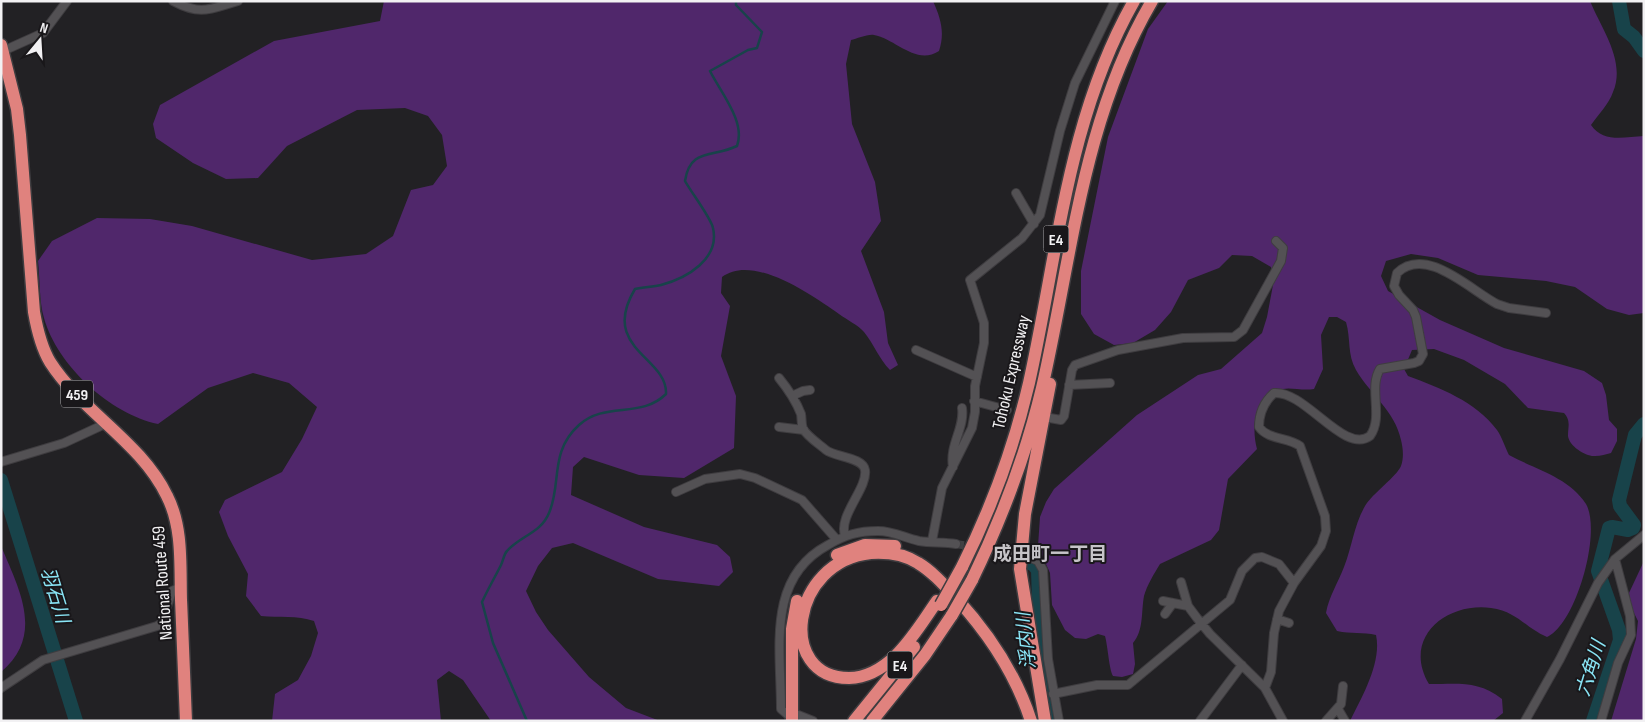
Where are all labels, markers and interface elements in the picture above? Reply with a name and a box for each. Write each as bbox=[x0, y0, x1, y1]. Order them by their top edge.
north arrow bbox=[15, 15, 65, 65]
text: N bbox=[38, 19, 50, 37]
road number: E4 bbox=[1044, 225, 1068, 252]
street label: Tohoku Expressway bbox=[988, 313, 1035, 431]
road number: 459 bbox=[61, 380, 93, 408]
street label: National Route 459 bbox=[148, 525, 177, 641]
district label: 成田町一丁目 bbox=[993, 543, 1107, 566]
water label: 羽石川 bbox=[35, 565, 74, 628]
water label: 浮内川 bbox=[1012, 609, 1041, 670]
water label: 六角川 bbox=[1572, 636, 1611, 699]
road number: E4 bbox=[888, 652, 912, 678]

